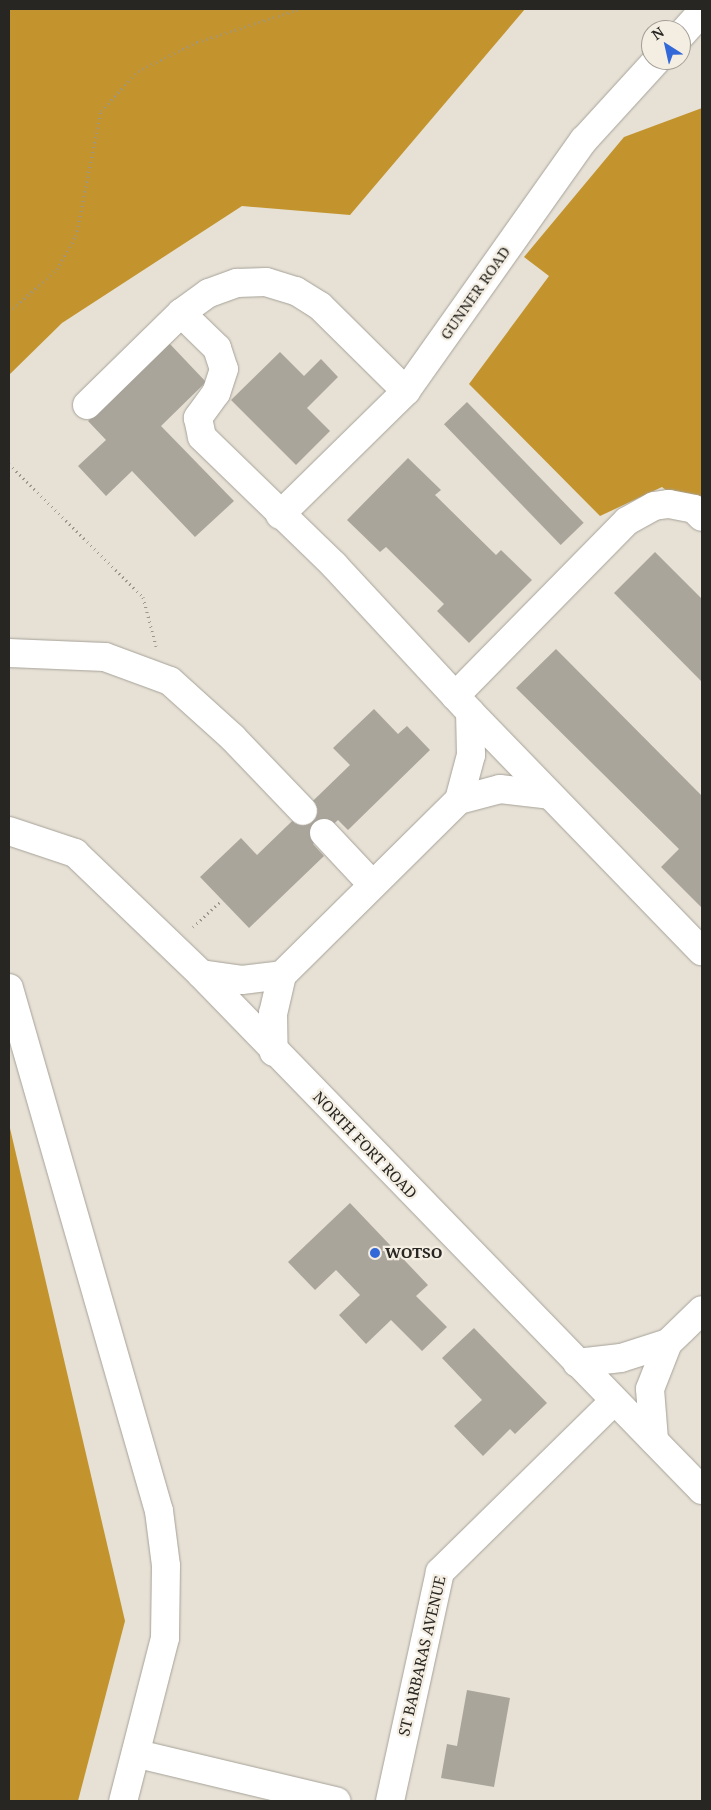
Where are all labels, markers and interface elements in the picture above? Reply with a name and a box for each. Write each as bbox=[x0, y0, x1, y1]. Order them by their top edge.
north arrow bbox=[641, 20, 691, 70]
text: N bbox=[648, 22, 668, 44]
street label: GUNNER ROAD bbox=[436, 243, 514, 343]
street label: NORTH FORT ROAD bbox=[309, 1088, 421, 1202]
place label: WOTSO bbox=[385, 1244, 442, 1262]
marker: WOTSO bbox=[369, 1247, 381, 1259]
street label: ST BARBARAS AVENUE bbox=[395, 1574, 449, 1738]

